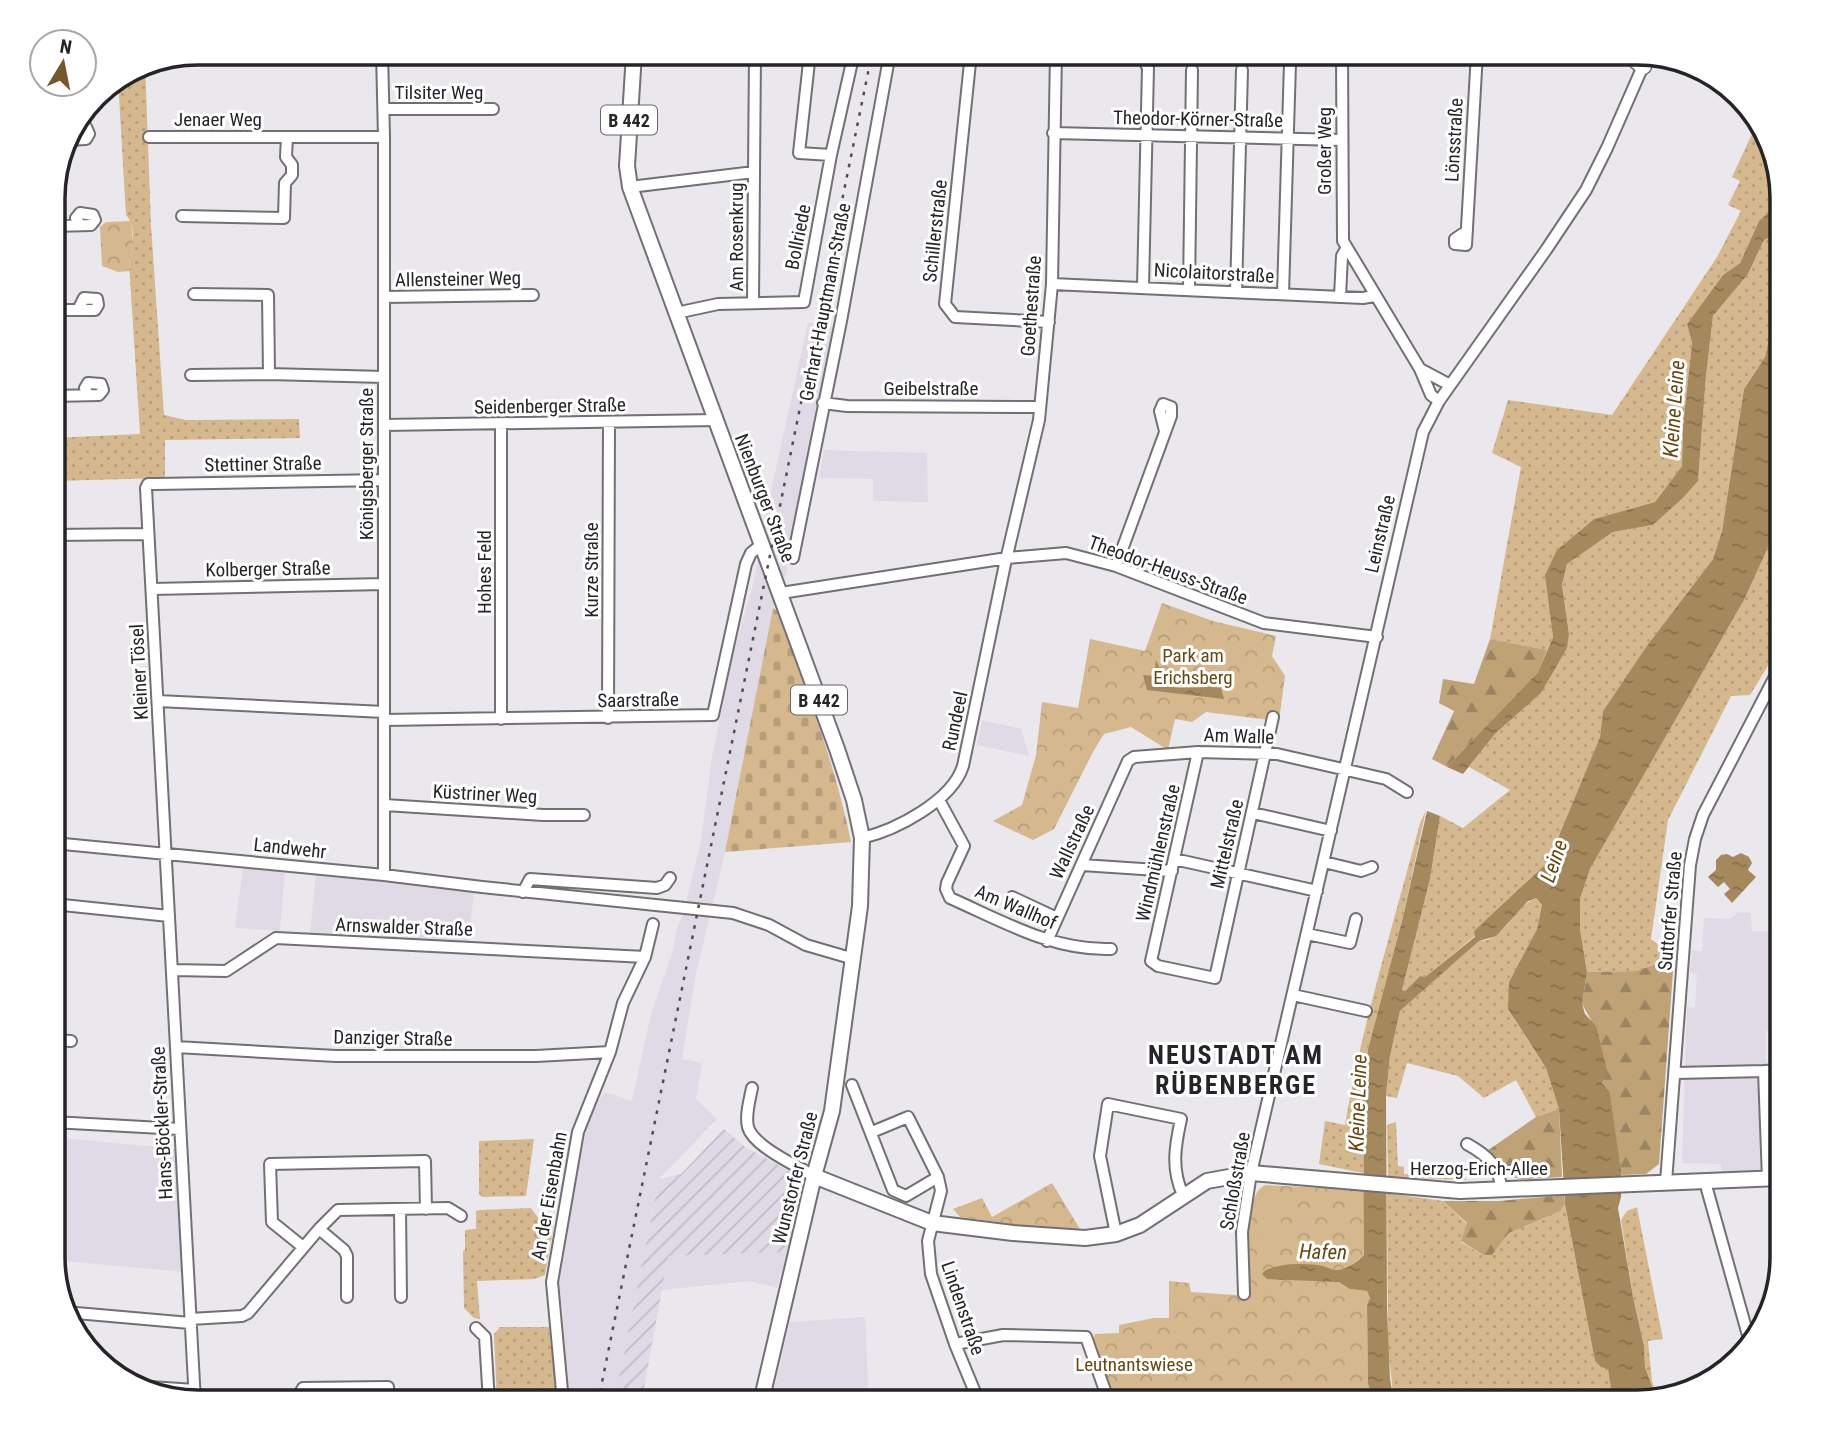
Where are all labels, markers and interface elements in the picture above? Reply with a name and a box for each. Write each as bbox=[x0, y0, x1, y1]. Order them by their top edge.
north arrow bbox=[28, 28, 98, 98]
text: N bbox=[58, 34, 74, 59]
street label: Tilsiter Weg bbox=[395, 81, 483, 104]
street label: Lönsstraße bbox=[1440, 97, 1468, 183]
road number: B 442 bbox=[601, 106, 657, 134]
street label: Theodor-Körner-Straße bbox=[1113, 106, 1283, 132]
street label: Großer Weg bbox=[1313, 107, 1336, 195]
street label: Jenaer Weg bbox=[174, 108, 262, 131]
street label: Schillerstraße bbox=[918, 178, 952, 284]
street label: Am Rosenkrug bbox=[725, 183, 748, 291]
street label: Gerhart-Hauptmann-Straße bbox=[795, 201, 855, 403]
street label: Bollriede bbox=[780, 202, 816, 272]
street label: Goethestraße bbox=[1016, 255, 1046, 357]
street label: Nicolaitorstraße bbox=[1153, 258, 1275, 288]
street label: Allensteiner Weg bbox=[395, 266, 521, 292]
water label: Kleine Leine bbox=[1659, 360, 1689, 458]
street label: Geibelstraße bbox=[884, 377, 978, 400]
street label: Königsberger Straße bbox=[355, 388, 378, 540]
street label: Seidenberger Straße bbox=[474, 393, 626, 419]
street label: Nienburger Straße bbox=[730, 431, 800, 566]
street label: Stettiner Straße bbox=[204, 451, 322, 477]
street label: Leinstraße bbox=[1360, 493, 1400, 575]
street label: Kurze Straße bbox=[580, 522, 603, 618]
street label: Hohes Feld bbox=[473, 530, 496, 614]
street label: Theodor-Heuss-Straße bbox=[1085, 531, 1251, 610]
street label: Kolberger Straße bbox=[205, 556, 331, 582]
street label: Kleiner Tösel bbox=[125, 623, 153, 721]
park label: Park am Erichsberg bbox=[1153, 644, 1233, 689]
road number: B 442 bbox=[791, 686, 847, 714]
street label: Saarstraße bbox=[597, 688, 679, 712]
street label: Rundeel bbox=[938, 689, 972, 753]
street label: Am Walle bbox=[1203, 723, 1275, 749]
street label: Küstriner Weg bbox=[432, 780, 538, 808]
street label: Windmühlenstraße bbox=[1131, 782, 1185, 924]
street label: Mittelstraße bbox=[1206, 797, 1248, 891]
street label: Wallstraße bbox=[1045, 801, 1099, 883]
street label: Landwehr bbox=[252, 833, 328, 863]
water label: Leine bbox=[1536, 837, 1572, 885]
street label: Suttorfer Straße bbox=[1653, 851, 1687, 971]
street label: Am Wallhof bbox=[972, 880, 1060, 934]
street label: Arnswalder Straße bbox=[335, 913, 473, 941]
street label: Danziger Straße bbox=[333, 1025, 453, 1051]
district label: NEUSTADT AM RÜBENBERGE bbox=[1148, 1040, 1324, 1100]
street label: Hans-Böckler-Straße bbox=[146, 1046, 177, 1200]
water label: Kleine Leine bbox=[1344, 1054, 1372, 1152]
street label: Wunstorfer Straße bbox=[767, 1109, 823, 1247]
street label: An der Eisenbahn bbox=[526, 1130, 572, 1262]
street label: Schloßstraße bbox=[1215, 1130, 1255, 1232]
street label: Herzog-Erich-Allee bbox=[1410, 1157, 1548, 1180]
water label: Hafen bbox=[1299, 1240, 1347, 1264]
street label: Lindenstraße bbox=[936, 1258, 990, 1358]
park label: Leutnantswiese bbox=[1075, 1353, 1193, 1376]

